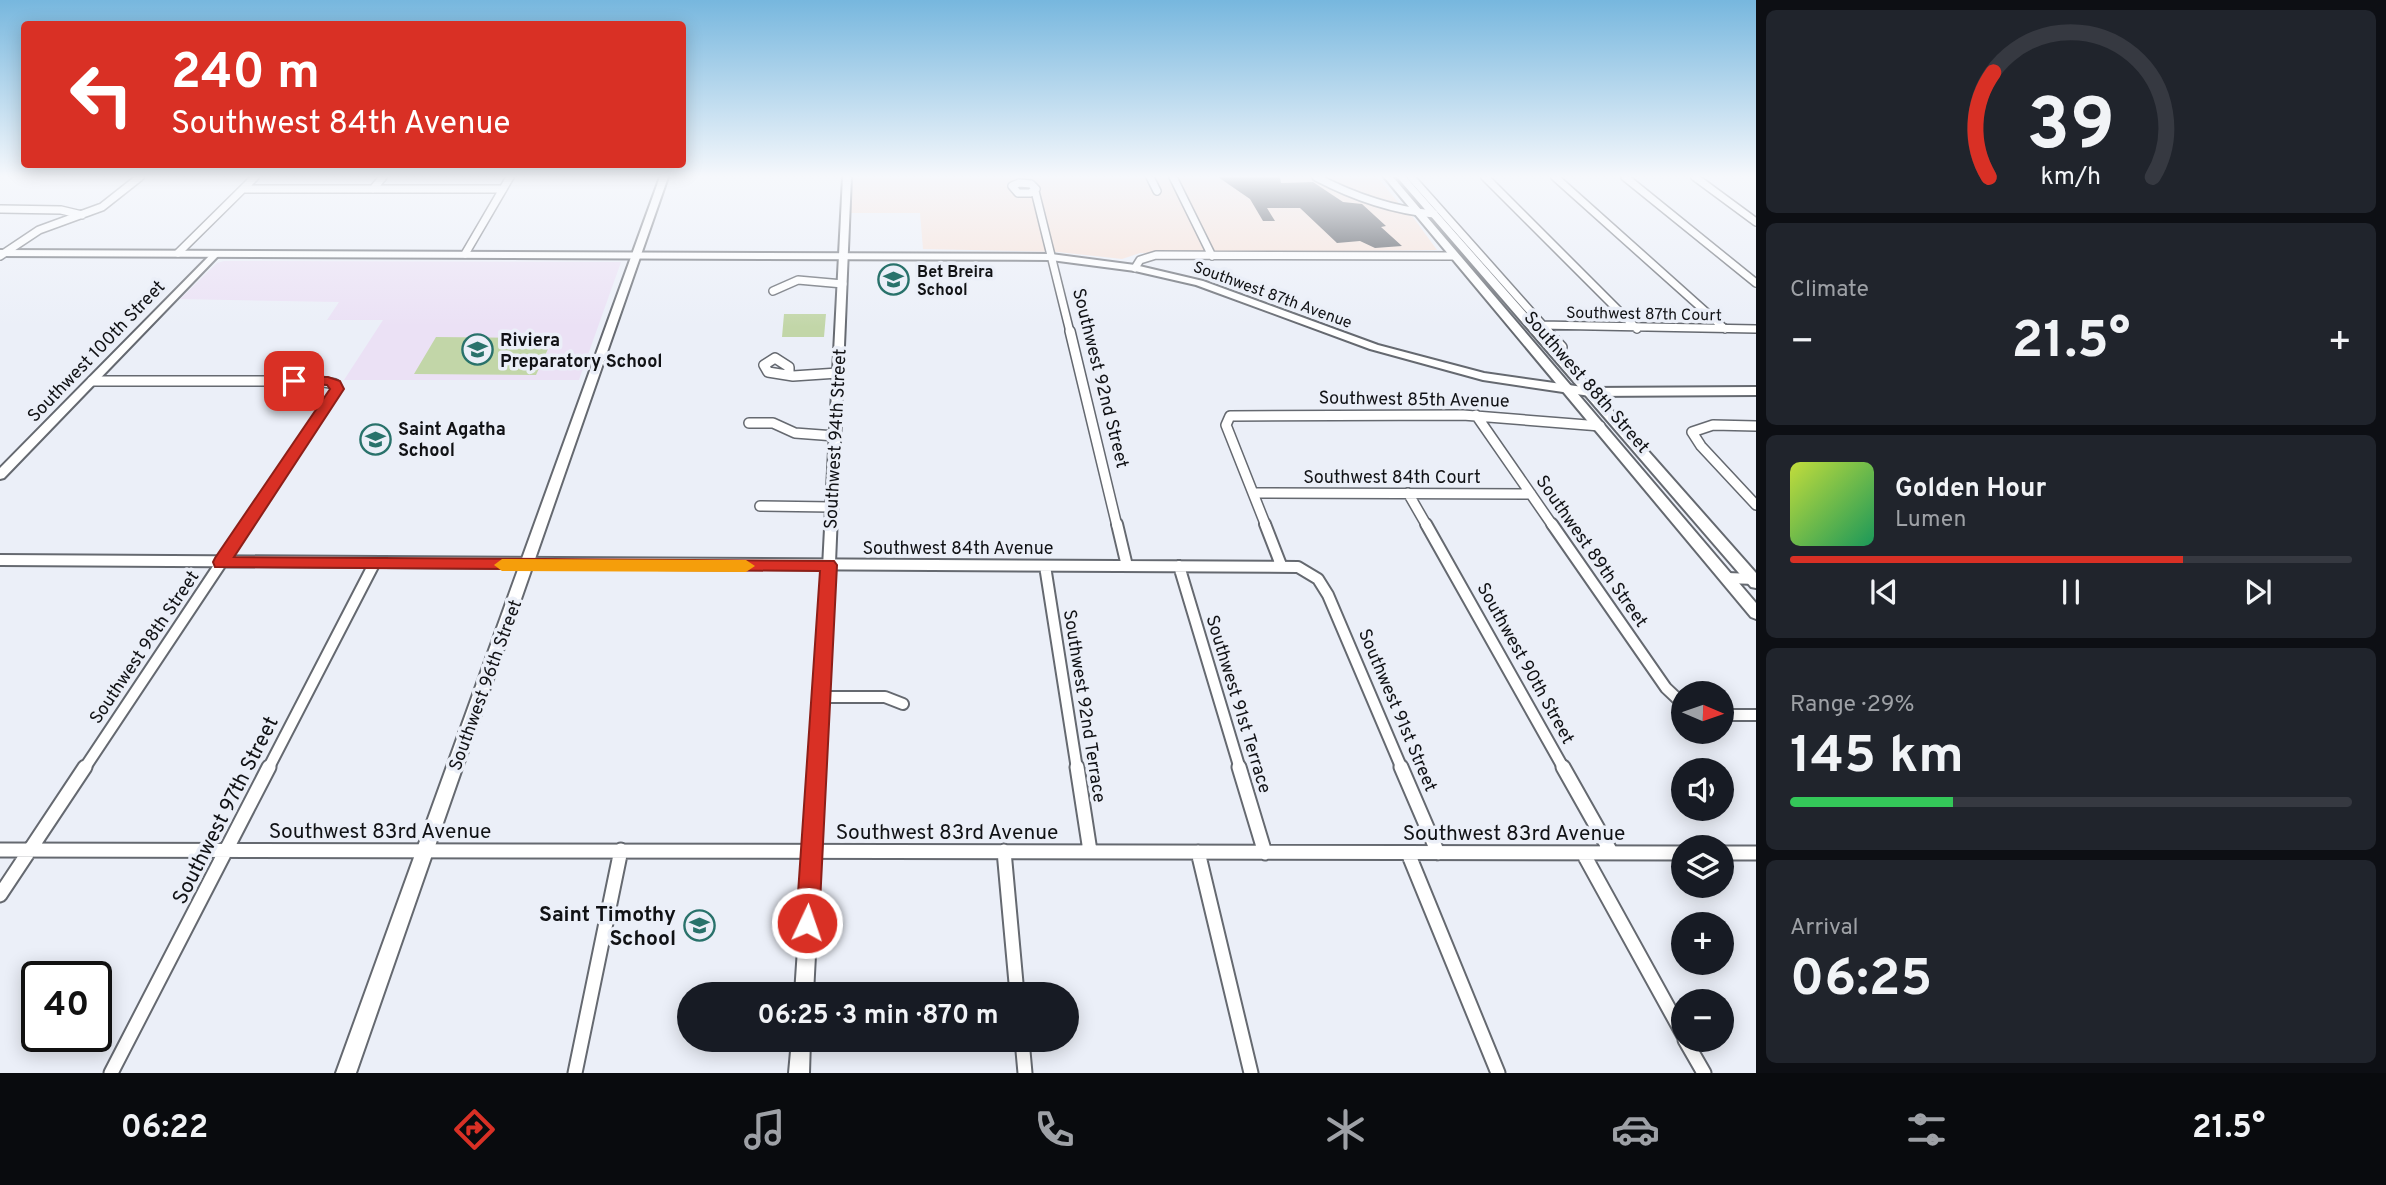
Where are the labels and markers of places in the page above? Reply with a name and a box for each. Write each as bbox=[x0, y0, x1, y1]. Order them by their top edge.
school or university icon: Bet Breira School bbox=[877, 263, 911, 297]
place label: Bet Breira School bbox=[917, 263, 993, 301]
place label: Riviera Preparatory School bbox=[500, 330, 663, 374]
school or university icon: Riviera Preparatory School bbox=[460, 333, 494, 367]
pin bbox=[264, 351, 324, 411]
place label: Saint Agatha School bbox=[398, 419, 506, 463]
school or university icon: Saint Agatha School bbox=[358, 422, 392, 456]
place label: Saint Timothy School bbox=[539, 902, 676, 953]
school or university icon: Saint Timothy School bbox=[682, 909, 716, 943]

